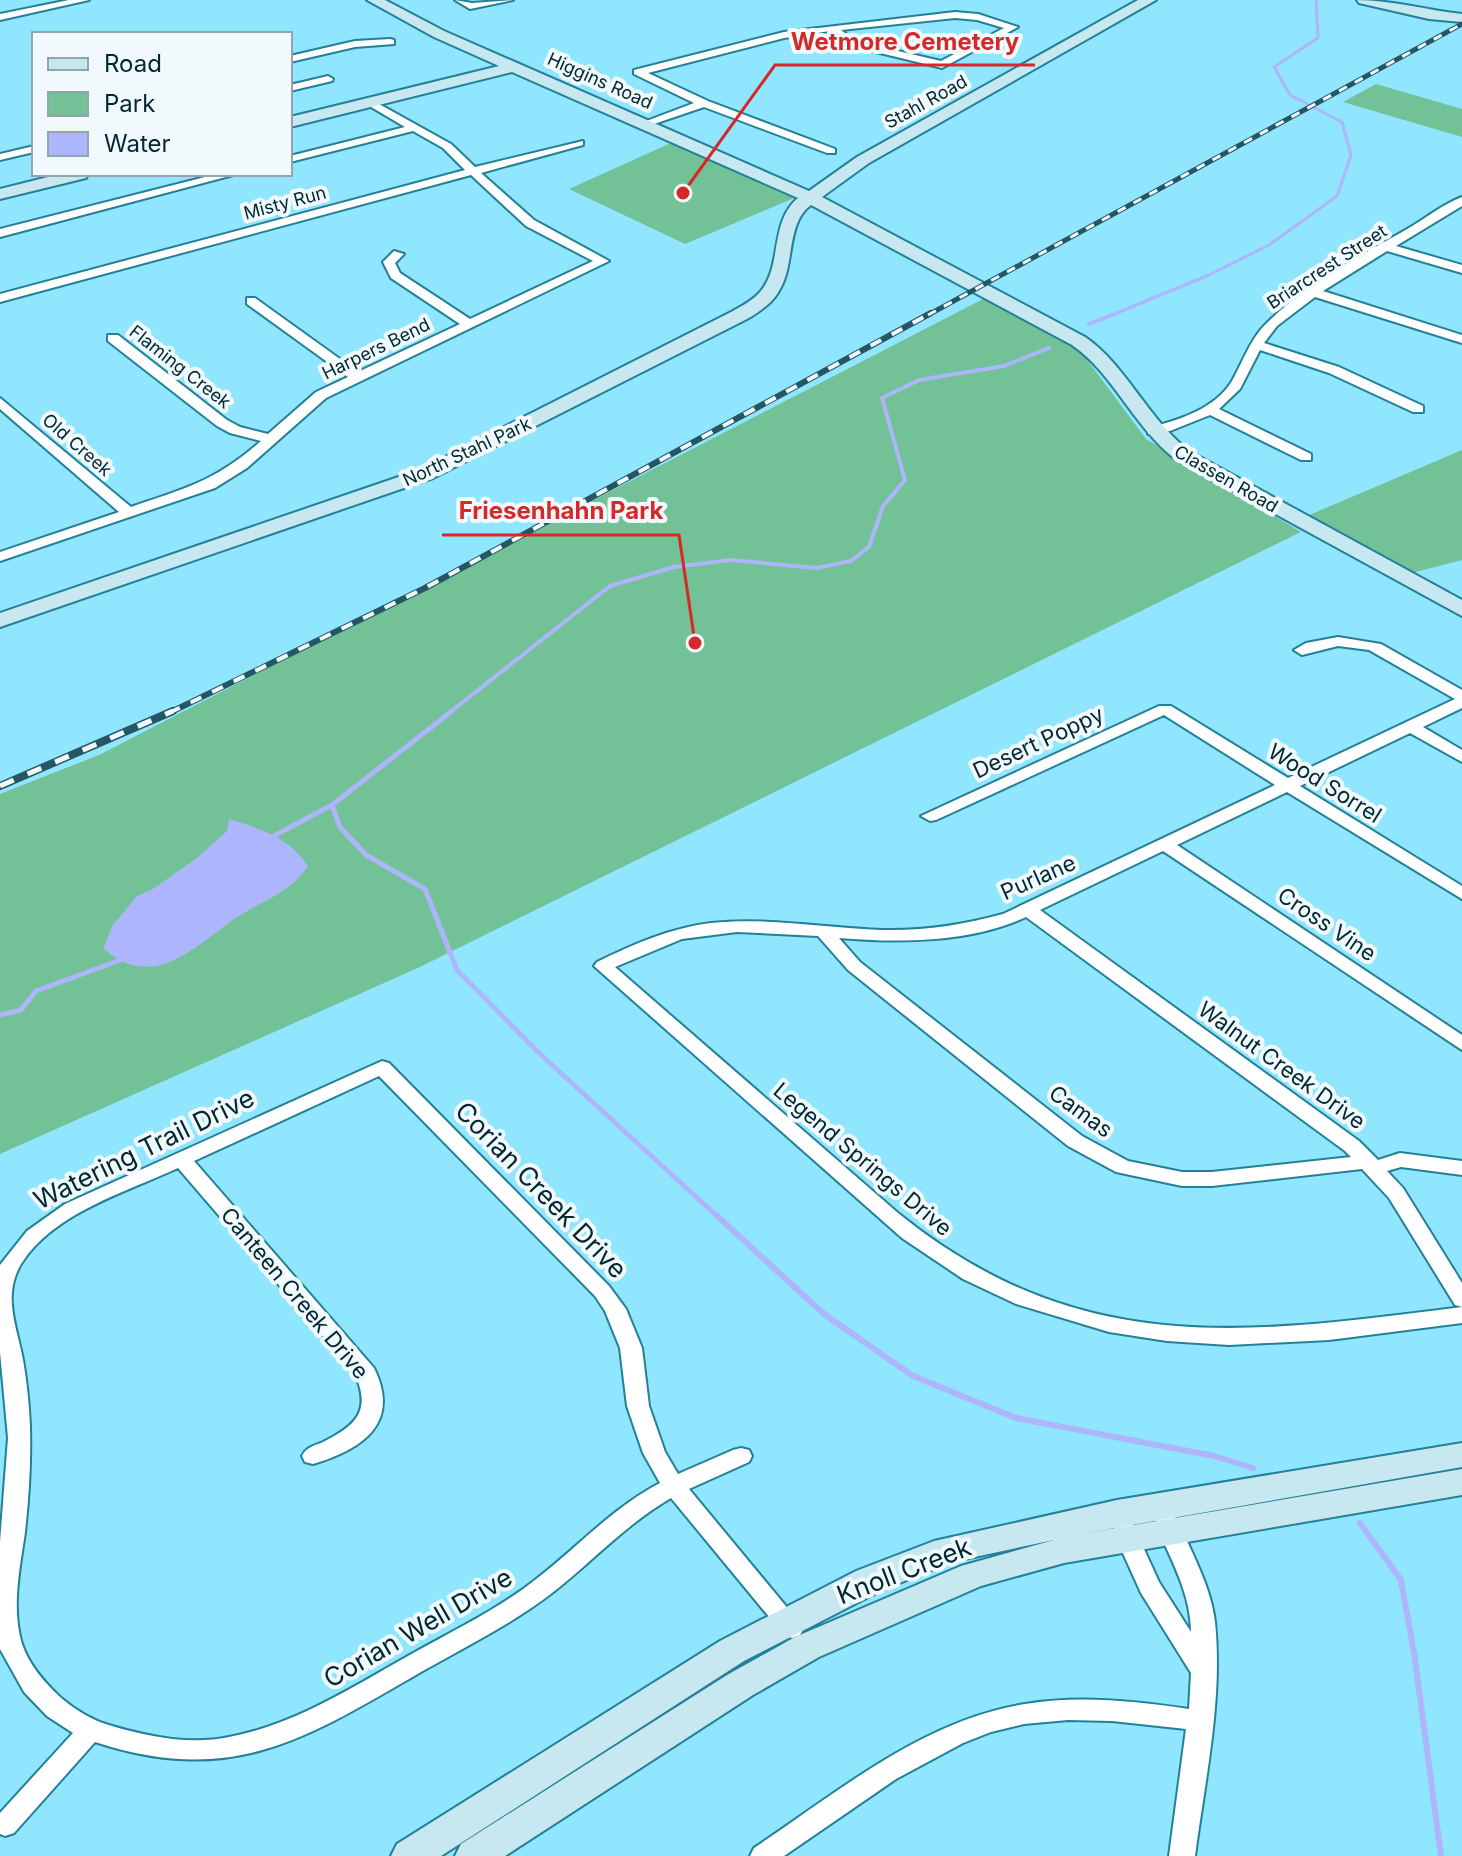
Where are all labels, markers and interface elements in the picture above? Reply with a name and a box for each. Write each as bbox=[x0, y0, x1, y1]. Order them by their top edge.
callout: Wetmore Cemetery bbox=[775, 17, 1035, 65]
text: Wetmore Cemetery bbox=[791, 27, 1020, 56]
legend bbox=[32, 32, 292, 176]
street label: Higgins Road bbox=[544, 48, 656, 113]
text: Road bbox=[104, 49, 162, 78]
street label: Stahl Road bbox=[881, 70, 971, 133]
text: Park bbox=[104, 89, 155, 118]
text: Water bbox=[104, 129, 171, 158]
street label: Misty Run bbox=[241, 181, 328, 224]
street label: Briarcrest Street bbox=[1263, 220, 1391, 313]
street label: Harpers Bend bbox=[318, 313, 433, 384]
street label: Flaming Creek bbox=[126, 321, 235, 413]
street label: Old Creek bbox=[38, 409, 116, 480]
street label: North Stahl Park bbox=[399, 413, 534, 490]
street label: Classen Road bbox=[1171, 440, 1282, 517]
callout: Friesenhahn Park bbox=[442, 487, 679, 535]
text: Friesenhahn Park bbox=[459, 496, 663, 525]
street label: Desert Poppy bbox=[969, 700, 1107, 784]
street label: Wood Sorrel bbox=[1264, 738, 1386, 828]
street label: Purlane bbox=[997, 849, 1079, 905]
street label: Cross Vine bbox=[1273, 882, 1381, 966]
street label: Walnut Creek Drive bbox=[1193, 996, 1371, 1134]
street label: Legend Springs Drive bbox=[769, 1077, 957, 1241]
street label: Camas bbox=[1044, 1079, 1118, 1143]
street label: Watering Trail Drive bbox=[28, 1082, 259, 1215]
street label: Corian Creek Drive bbox=[449, 1095, 633, 1284]
street label: Canteen Creek Drive bbox=[216, 1202, 374, 1384]
street label: Knoll Creek bbox=[832, 1531, 975, 1610]
street label: Corian Well Drive bbox=[318, 1561, 517, 1694]

